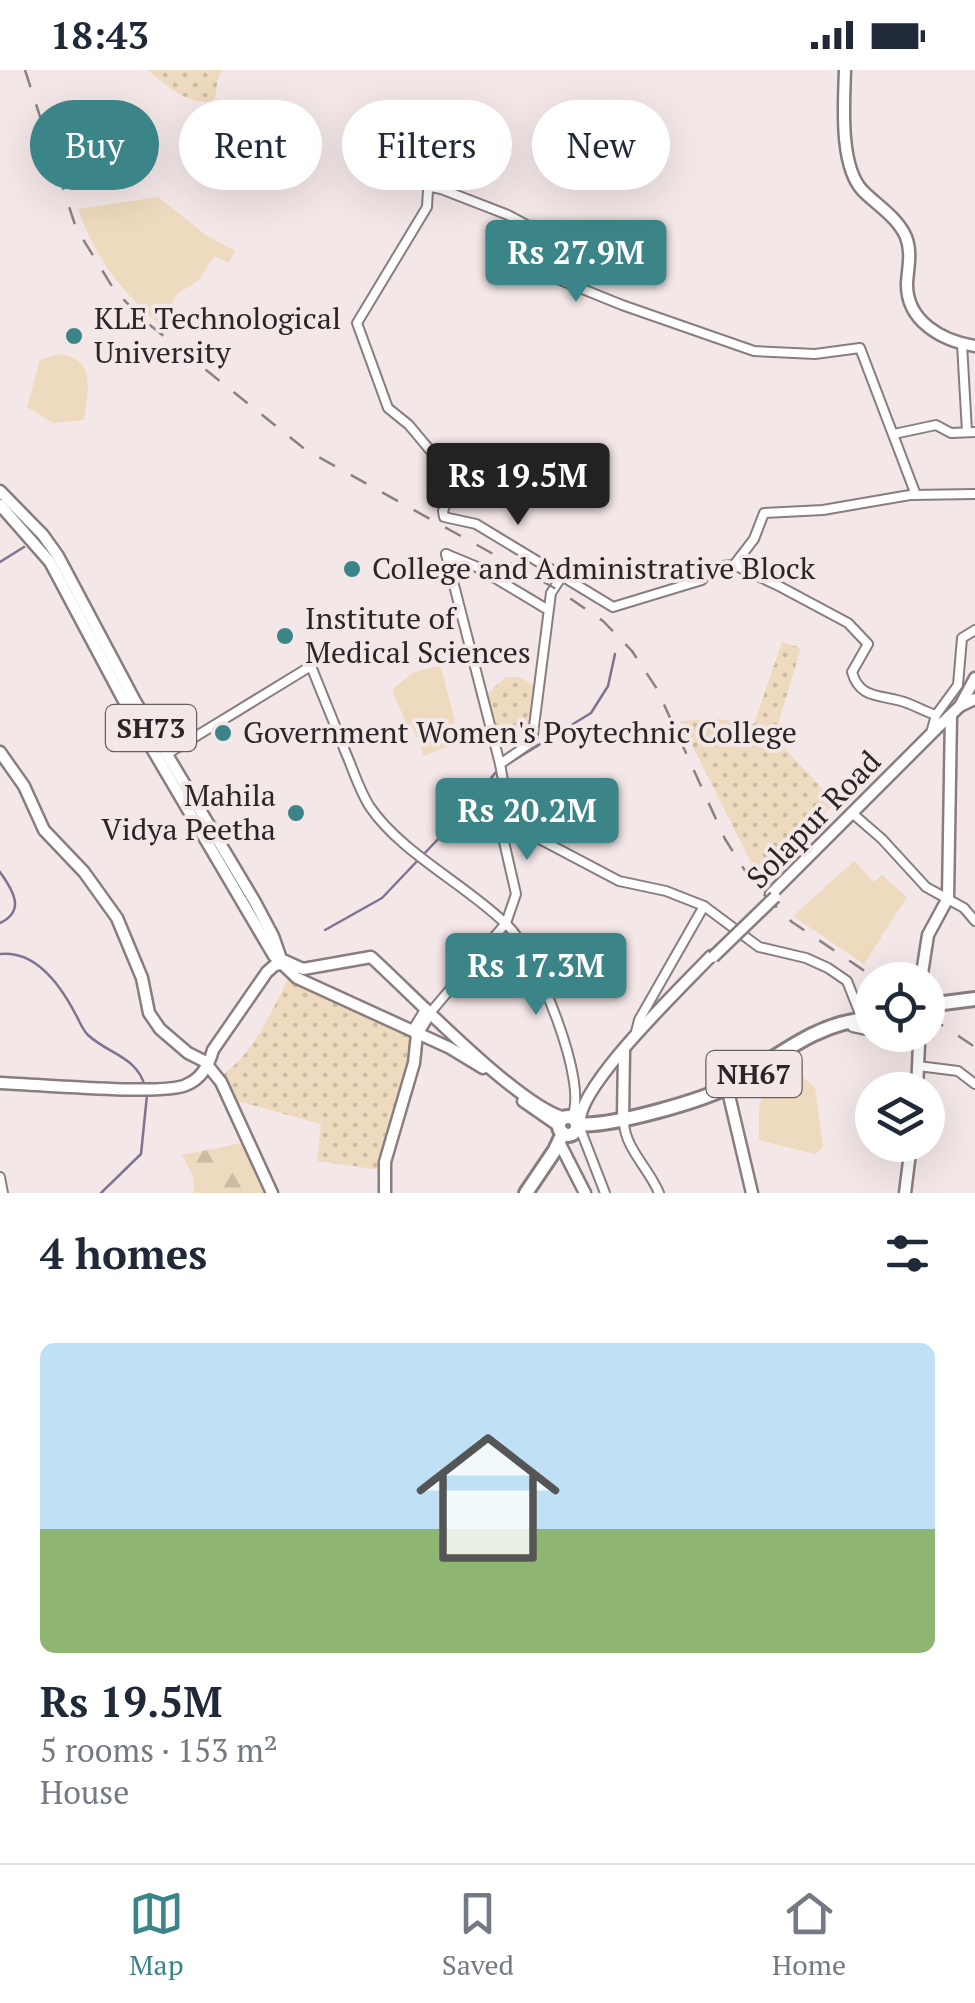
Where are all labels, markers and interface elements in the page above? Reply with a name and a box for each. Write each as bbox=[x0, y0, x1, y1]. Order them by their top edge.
text: 18:43 bbox=[50, 10, 149, 60]
chip: Buy bbox=[30, 100, 159, 190]
chip: Rent bbox=[179, 100, 322, 190]
chip: Filters bbox=[342, 100, 512, 190]
chip: New bbox=[532, 100, 670, 190]
pin: Rs 27.9M bbox=[473, 220, 679, 305]
text: Rs 27.9M bbox=[507, 231, 645, 273]
place label: KLE Technological University bbox=[94, 298, 341, 372]
marker: KLE Technological University bbox=[63, 325, 85, 347]
pin: Rs 19.5M bbox=[415, 443, 621, 528]
text: Rs 19.5M bbox=[449, 454, 587, 496]
place label: College and Administrative Block bbox=[372, 548, 816, 588]
marker: College and Administrative Block bbox=[341, 558, 363, 580]
place label: Institute of Medical Sciences bbox=[305, 598, 531, 672]
marker: Institute of Medical Sciences bbox=[274, 625, 296, 647]
road number: SH73 bbox=[106, 705, 196, 751]
place label: Government Women's Poytechnic College bbox=[243, 712, 797, 752]
marker: Government Women's Poytechnic College bbox=[212, 722, 234, 744]
street label: Solapur Road bbox=[737, 742, 889, 897]
place label: Mahila Vidya Peetha bbox=[101, 775, 276, 849]
pin: Rs 20.2M bbox=[424, 778, 630, 863]
text: Rs 20.2M bbox=[458, 789, 596, 831]
marker: Mahila Vidya Peetha bbox=[285, 802, 307, 824]
pin: Rs 17.3M bbox=[433, 933, 639, 1018]
text: Rs 17.3M bbox=[467, 944, 605, 986]
map controls bbox=[855, 962, 945, 1162]
button: locate bbox=[855, 962, 945, 1052]
road number: NH67 bbox=[706, 1051, 802, 1097]
button: layers bbox=[855, 1072, 945, 1162]
text: 4 homes bbox=[40, 1225, 207, 1281]
icon: filters bbox=[880, 1226, 935, 1281]
icon: home bbox=[398, 1408, 578, 1588]
text: Rs 19.5M bbox=[40, 1673, 222, 1729]
text: 5 rooms · 153 m² bbox=[40, 1729, 278, 1771]
text: House bbox=[40, 1771, 129, 1813]
tab: Map bbox=[129, 1886, 184, 1983]
tab: Saved bbox=[442, 1886, 514, 1983]
tab: Home bbox=[772, 1886, 846, 1983]

